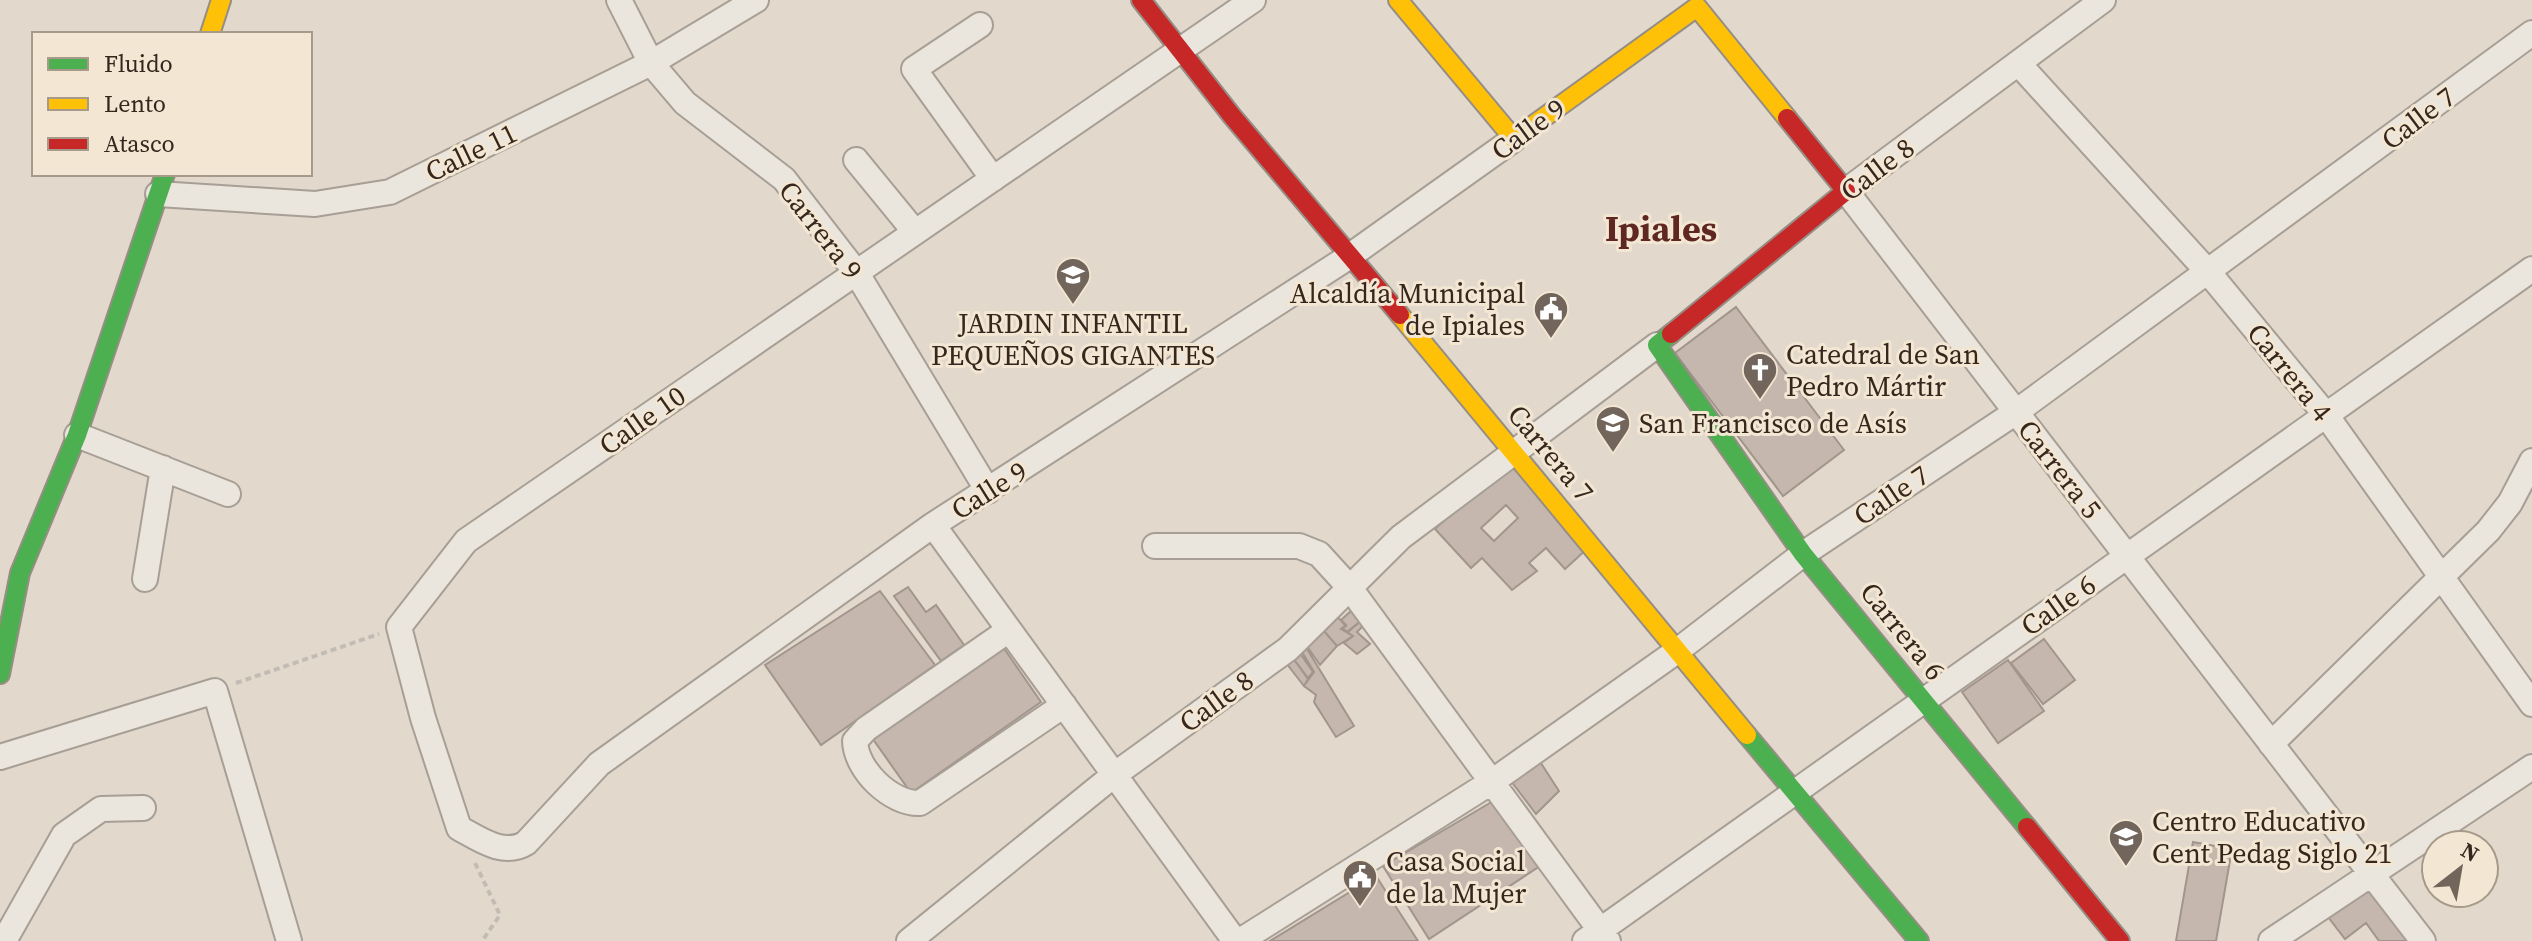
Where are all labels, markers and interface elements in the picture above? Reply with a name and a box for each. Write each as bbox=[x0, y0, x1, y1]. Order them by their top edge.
legend bbox=[32, 32, 312, 176]
text: Fluido bbox=[104, 47, 173, 80]
street label: Calle 7 bbox=[2373, 78, 2463, 158]
text: Lento bbox=[104, 87, 166, 120]
street label: Calle 9 bbox=[1483, 89, 1573, 169]
street label: Calle 11 bbox=[419, 114, 523, 190]
text: Atasco bbox=[104, 127, 175, 160]
street label: Calle 8 bbox=[1832, 129, 1922, 209]
street label: Carrera 9 bbox=[770, 173, 872, 287]
district label: Ipiales bbox=[1605, 204, 1717, 253]
school or university icon: JARDIN INFANTIL PEQUEÑOS GIGANTES bbox=[1054, 256, 1092, 306]
place label: Alcaldía Municipal de Ipiales bbox=[1290, 274, 1525, 344]
public building icon: Alcaldía Municipal de Ipiales bbox=[1532, 290, 1570, 340]
place label: JARDIN INFANTIL PEQUEÑOS GIGANTES bbox=[931, 304, 1215, 374]
street label: Carrera 4 bbox=[2239, 315, 2341, 429]
place label: Catedral de San Pedro Mártir bbox=[1786, 335, 1980, 405]
church icon: Catedral de San Pedro Mártir bbox=[1741, 351, 1779, 401]
street label: Calle 10 bbox=[591, 376, 693, 464]
street label: Carrera 7 bbox=[1499, 396, 1603, 510]
school or university icon: San Francisco de Asís bbox=[1594, 404, 1632, 454]
place label: San Francisco de Asís bbox=[1639, 404, 1907, 442]
street label: Carrera 5 bbox=[2009, 412, 2111, 526]
street label: Calle 9 bbox=[944, 452, 1034, 528]
street label: Calle 7 bbox=[1846, 456, 1936, 534]
street label: Calle 6 bbox=[2013, 566, 2103, 644]
street label: Carrera 6 bbox=[1852, 574, 1954, 688]
street label: Calle 8 bbox=[1171, 661, 1261, 741]
place label: Centro Educativo Cent Pedag Siglo 21 bbox=[2152, 802, 2392, 872]
school or university icon: Centro Educativo Cent Pedag Siglo 21 bbox=[2107, 818, 2145, 868]
north arrow bbox=[2420, 829, 2500, 909]
text: N bbox=[2456, 835, 2485, 869]
place label: Casa Social de la Mujer bbox=[1386, 842, 1526, 912]
public building icon: Casa Social de la Mujer bbox=[1341, 858, 1379, 908]

